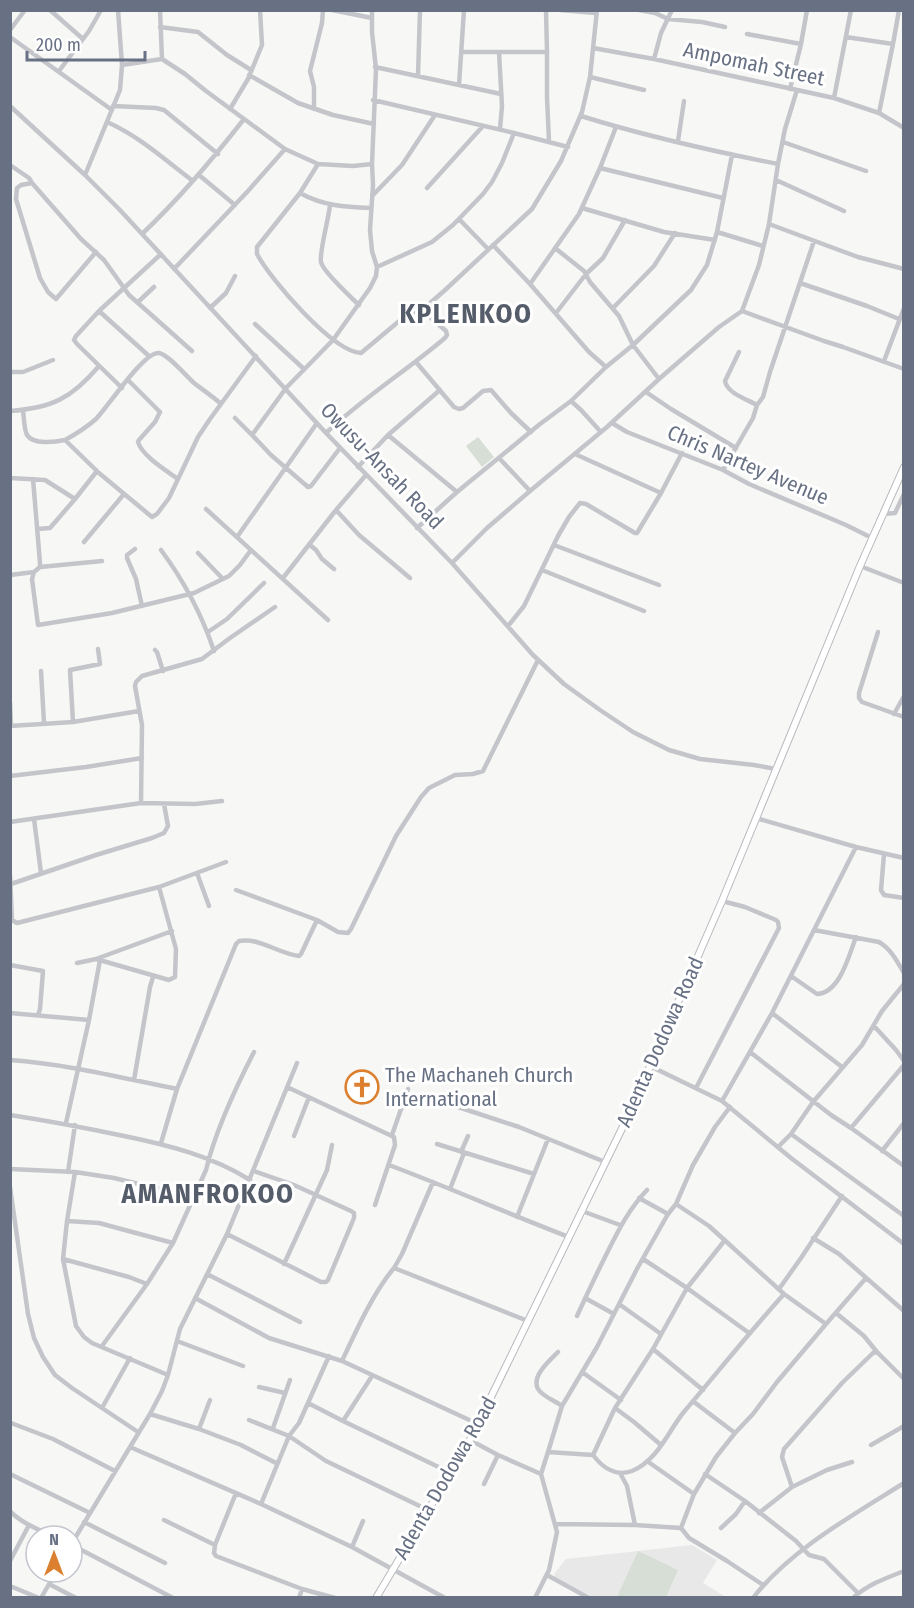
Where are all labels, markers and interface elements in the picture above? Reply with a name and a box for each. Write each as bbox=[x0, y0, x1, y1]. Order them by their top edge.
scale bar bbox=[27, 24, 146, 62]
text: 200 m bbox=[36, 34, 81, 56]
street label: Ampomah Street bbox=[681, 36, 827, 92]
district label: KPLENKOO bbox=[399, 298, 533, 330]
street label: Owusu-Ansah Road bbox=[315, 397, 449, 535]
street label: Chris Nartey Avenue bbox=[663, 419, 833, 511]
street label: Adenta Dodowa Road bbox=[611, 953, 709, 1131]
place label: The Machaneh Church International bbox=[385, 1062, 573, 1112]
church icon: The Machaneh Church International bbox=[344, 1069, 380, 1105]
district label: AMANFROKOO bbox=[121, 1178, 294, 1210]
street label: Adenta Dodowa Road bbox=[388, 1392, 502, 1564]
north arrow bbox=[24, 1524, 84, 1584]
text: N bbox=[49, 1530, 59, 1549]

